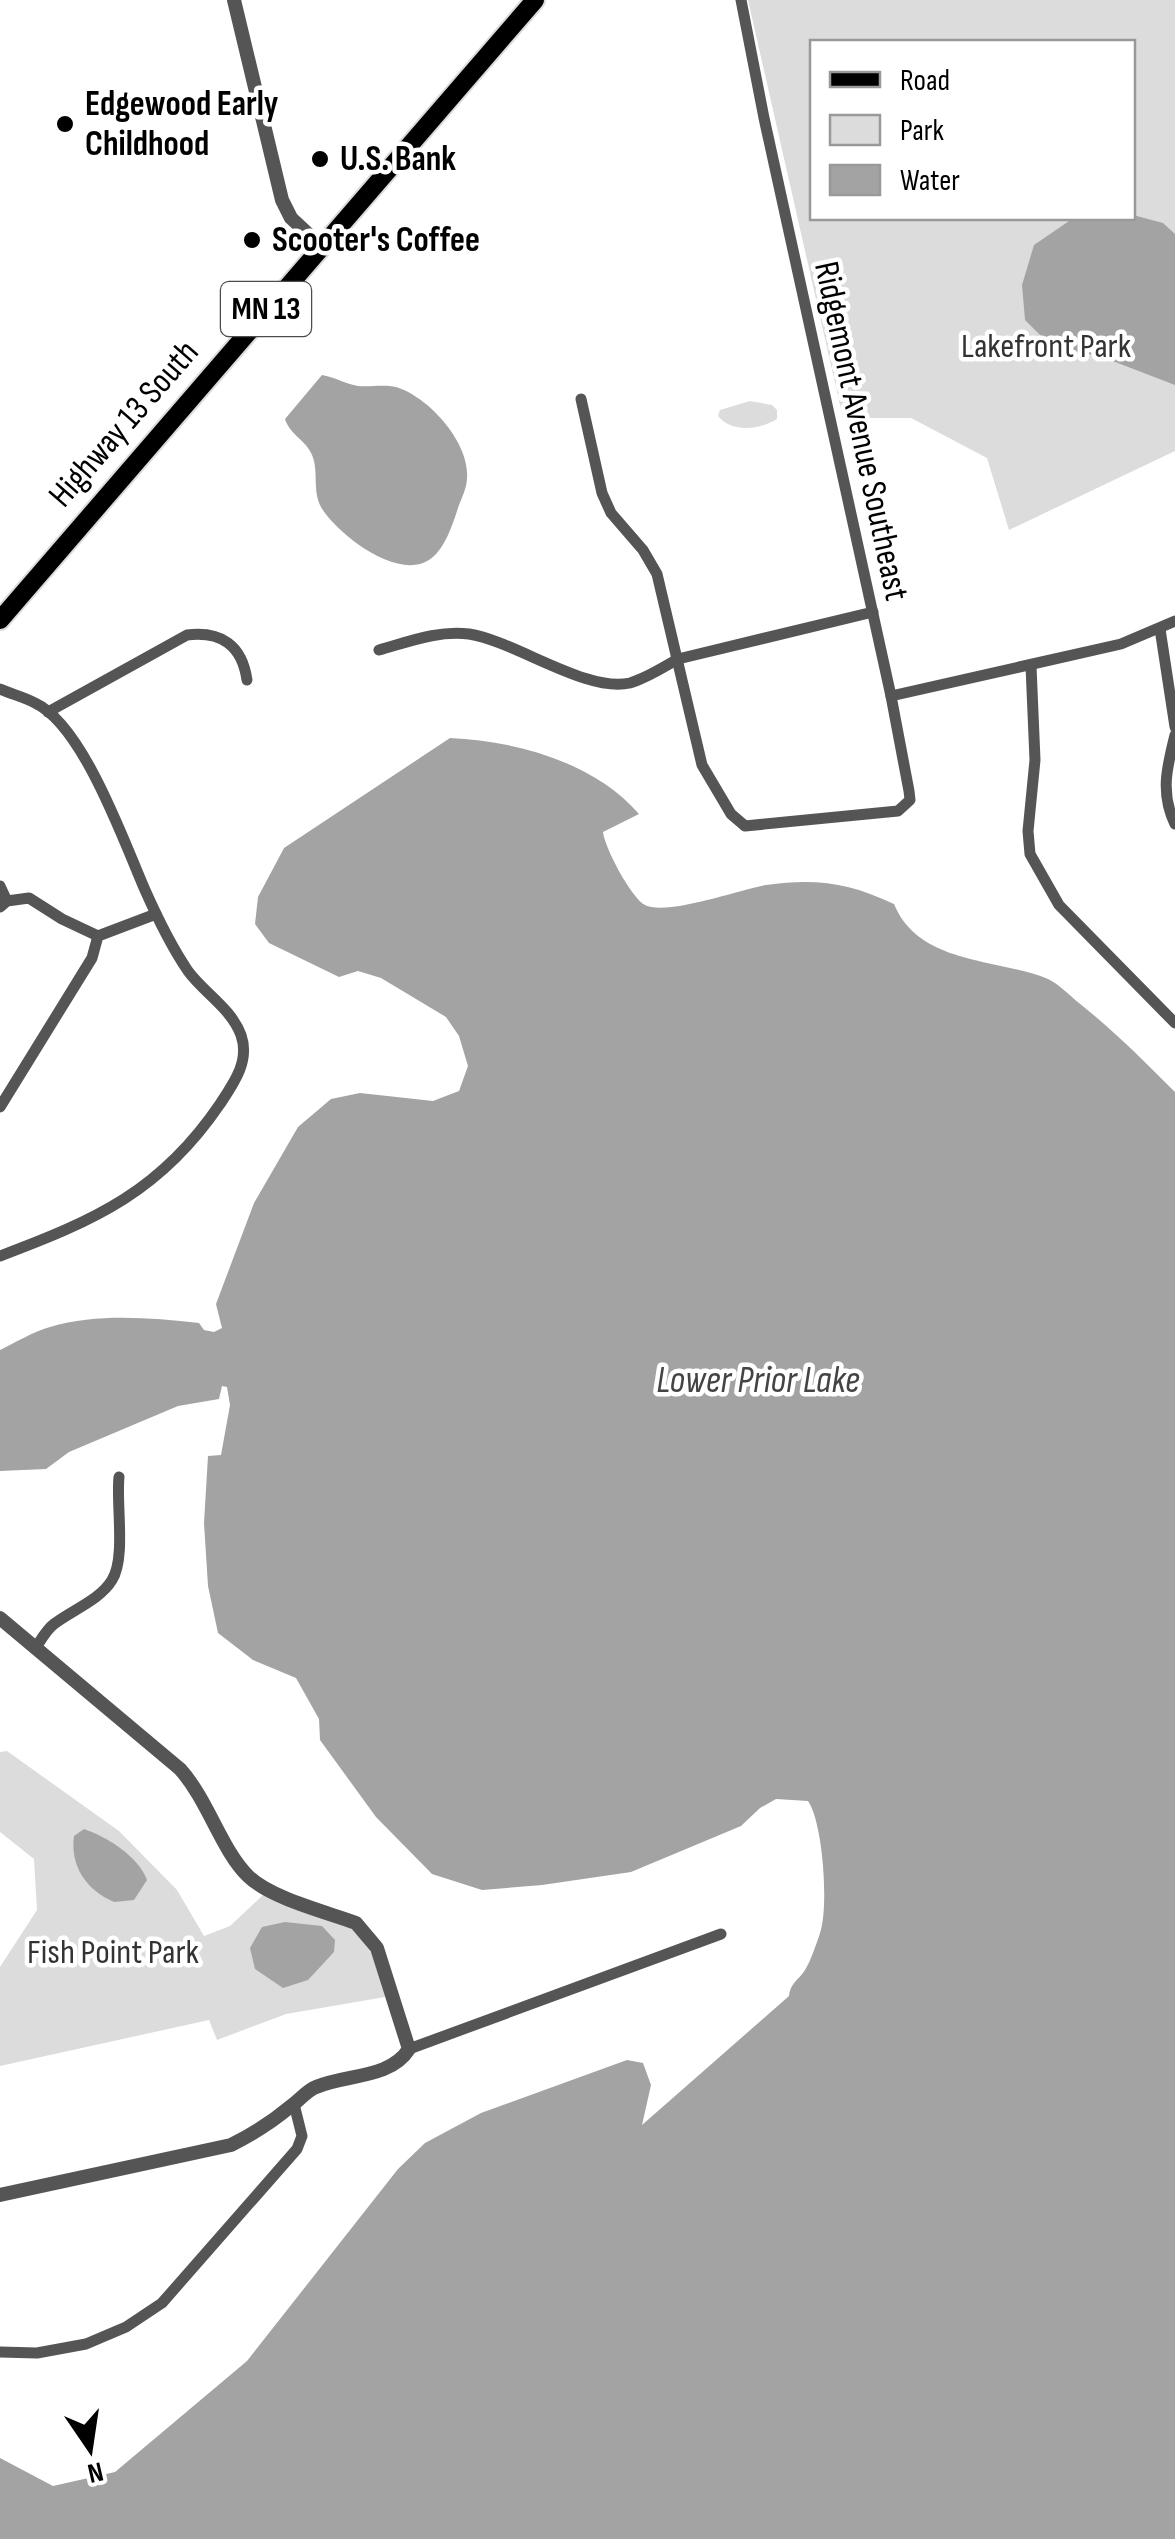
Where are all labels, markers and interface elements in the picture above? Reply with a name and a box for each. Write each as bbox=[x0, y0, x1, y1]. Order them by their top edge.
legend bbox=[810, 40, 1135, 220]
text: Road bbox=[900, 63, 950, 99]
place label: Edgewood Early Childhood bbox=[85, 83, 279, 166]
marker: Edgewood Early Childhood bbox=[54, 113, 76, 135]
text: Park bbox=[900, 113, 944, 149]
place label: U.S. Bank bbox=[340, 138, 456, 181]
marker: U.S. Bank bbox=[309, 148, 331, 170]
text: Water bbox=[900, 163, 960, 199]
place label: Scooter's Coffee bbox=[272, 219, 480, 262]
marker: Scooter's Coffee bbox=[241, 229, 263, 251]
street label: Ridgemont Avenue Southeast bbox=[804, 258, 918, 604]
road number: MN 13 bbox=[221, 282, 311, 336]
park label: Lakefront Park bbox=[961, 325, 1132, 368]
street label: Highway 13 South bbox=[40, 332, 208, 516]
water label: Lower Prior Lake bbox=[656, 1358, 860, 1403]
park label: Fish Point Park bbox=[27, 1931, 200, 1974]
north arrow bbox=[40, 2399, 140, 2499]
text: N bbox=[84, 2454, 106, 2490]

